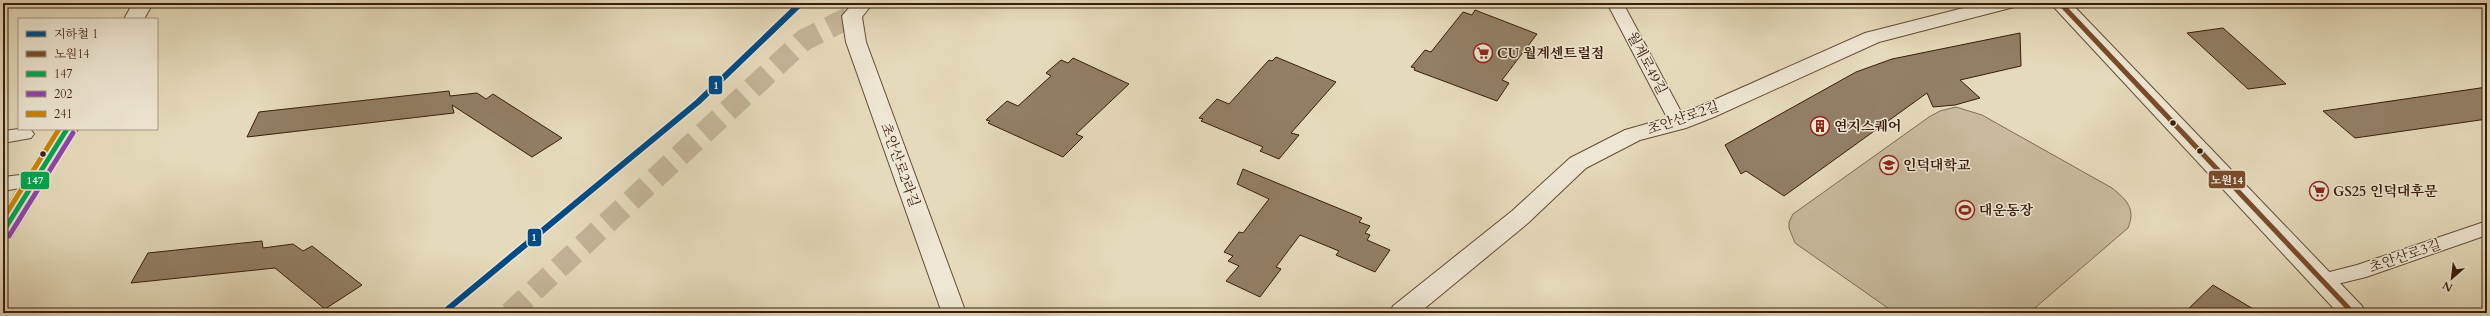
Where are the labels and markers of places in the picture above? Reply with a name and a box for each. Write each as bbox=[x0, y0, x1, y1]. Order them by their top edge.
supermarket icon: CU 월계센트럴점 bbox=[1472, 42, 1494, 64]
place label: CU 월계센트럴점 bbox=[1497, 44, 1604, 63]
building icon: 연지스퀘어 bbox=[1809, 115, 1831, 137]
place label: 연지스퀘어 bbox=[1834, 117, 1902, 136]
unlabelled marker bbox=[2168, 118, 2178, 128]
unlabelled marker bbox=[2195, 146, 2205, 156]
unlabelled marker bbox=[38, 149, 48, 159]
school or university icon: 인덕대학교 bbox=[1878, 154, 1900, 176]
place label: 인덕대학교 bbox=[1903, 156, 1971, 175]
supermarket icon: GS25 인덕대후문 bbox=[2308, 180, 2330, 202]
place label: GS25 인덕대후문 bbox=[2333, 182, 2438, 201]
sports icon: 대운동장 bbox=[1954, 199, 1976, 221]
place label: 대운동장 bbox=[1979, 201, 2034, 220]

